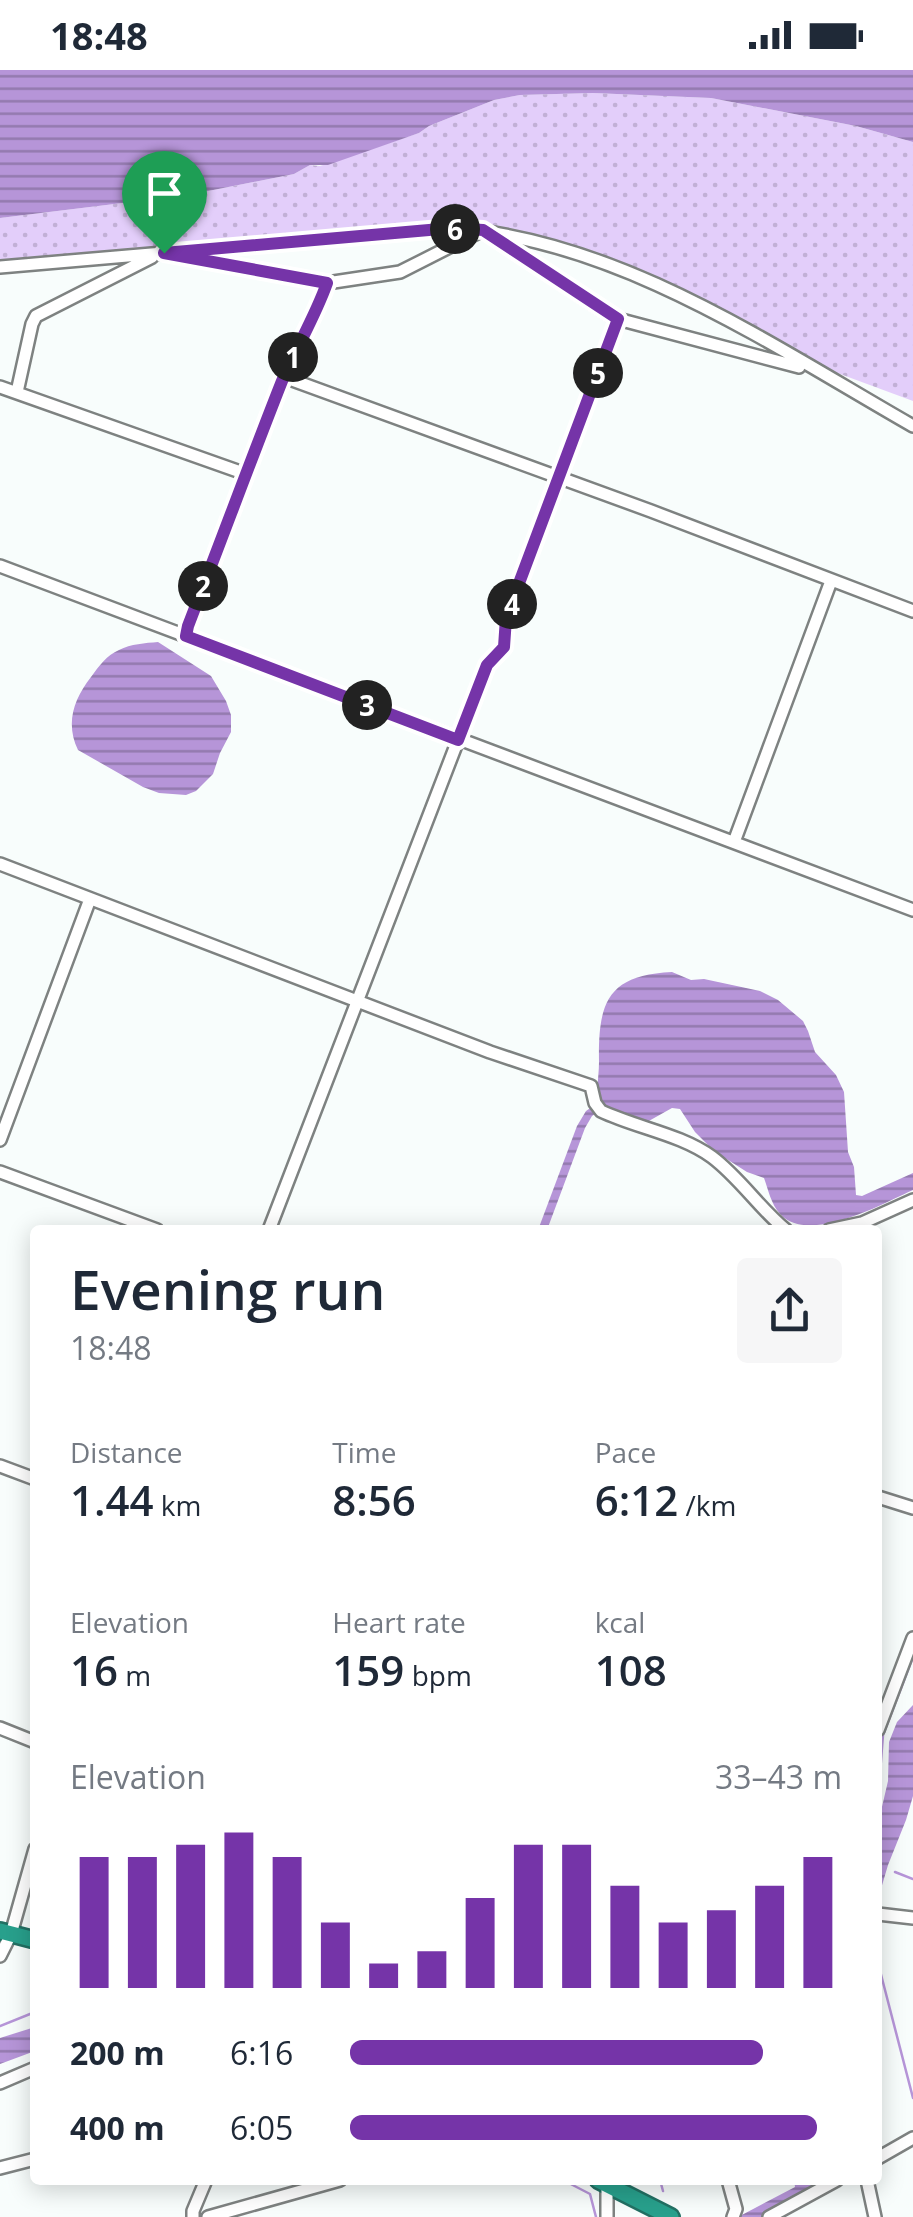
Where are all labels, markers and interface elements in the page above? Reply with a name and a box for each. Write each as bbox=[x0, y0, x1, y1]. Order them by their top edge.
text: 18:48 bbox=[50, 9, 148, 61]
pin bbox=[122, 151, 207, 254]
icon: arrive bbox=[137, 166, 192, 221]
pin: 6 bbox=[430, 204, 480, 254]
text: 6 bbox=[447, 210, 463, 248]
pin: 1 bbox=[268, 332, 318, 382]
text: 1 bbox=[285, 338, 301, 376]
pin: 5 bbox=[573, 348, 623, 398]
text: 5 bbox=[590, 354, 606, 392]
pin: 2 bbox=[178, 561, 228, 611]
text: 2 bbox=[195, 567, 211, 605]
pin: 4 bbox=[487, 579, 537, 629]
text: 4 bbox=[504, 585, 520, 623]
pin: 3 bbox=[342, 680, 392, 730]
text: 3 bbox=[359, 686, 375, 724]
text: Evening run bbox=[70, 1251, 385, 1326]
button: share bbox=[737, 1258, 842, 1363]
text: 18:48 bbox=[70, 1326, 152, 1369]
text: Distance bbox=[70, 1433, 183, 1471]
text: Time bbox=[332, 1433, 396, 1471]
text: Pace bbox=[595, 1433, 656, 1471]
text: 1.44 bbox=[70, 1471, 154, 1528]
text: 8:56 bbox=[332, 1471, 416, 1528]
text: 6:12 bbox=[595, 1471, 678, 1528]
text: km bbox=[154, 1486, 201, 1524]
text: /km bbox=[678, 1486, 736, 1524]
text: Elevation bbox=[70, 1603, 189, 1641]
text: Heart rate bbox=[332, 1603, 466, 1641]
text: kcal bbox=[595, 1603, 645, 1641]
text: 16 bbox=[70, 1641, 118, 1698]
text: 159 bbox=[332, 1641, 404, 1698]
text: 108 bbox=[595, 1641, 667, 1698]
text: m bbox=[118, 1656, 151, 1694]
text: bpm bbox=[404, 1656, 472, 1694]
text: Elevation bbox=[70, 1755, 206, 1798]
text: 33–43 m bbox=[715, 1755, 842, 1798]
text: 200 m bbox=[70, 2031, 165, 2074]
text: 6:16 bbox=[230, 2031, 293, 2074]
text: 400 m bbox=[70, 2106, 165, 2149]
text: 6:05 bbox=[230, 2106, 293, 2149]

